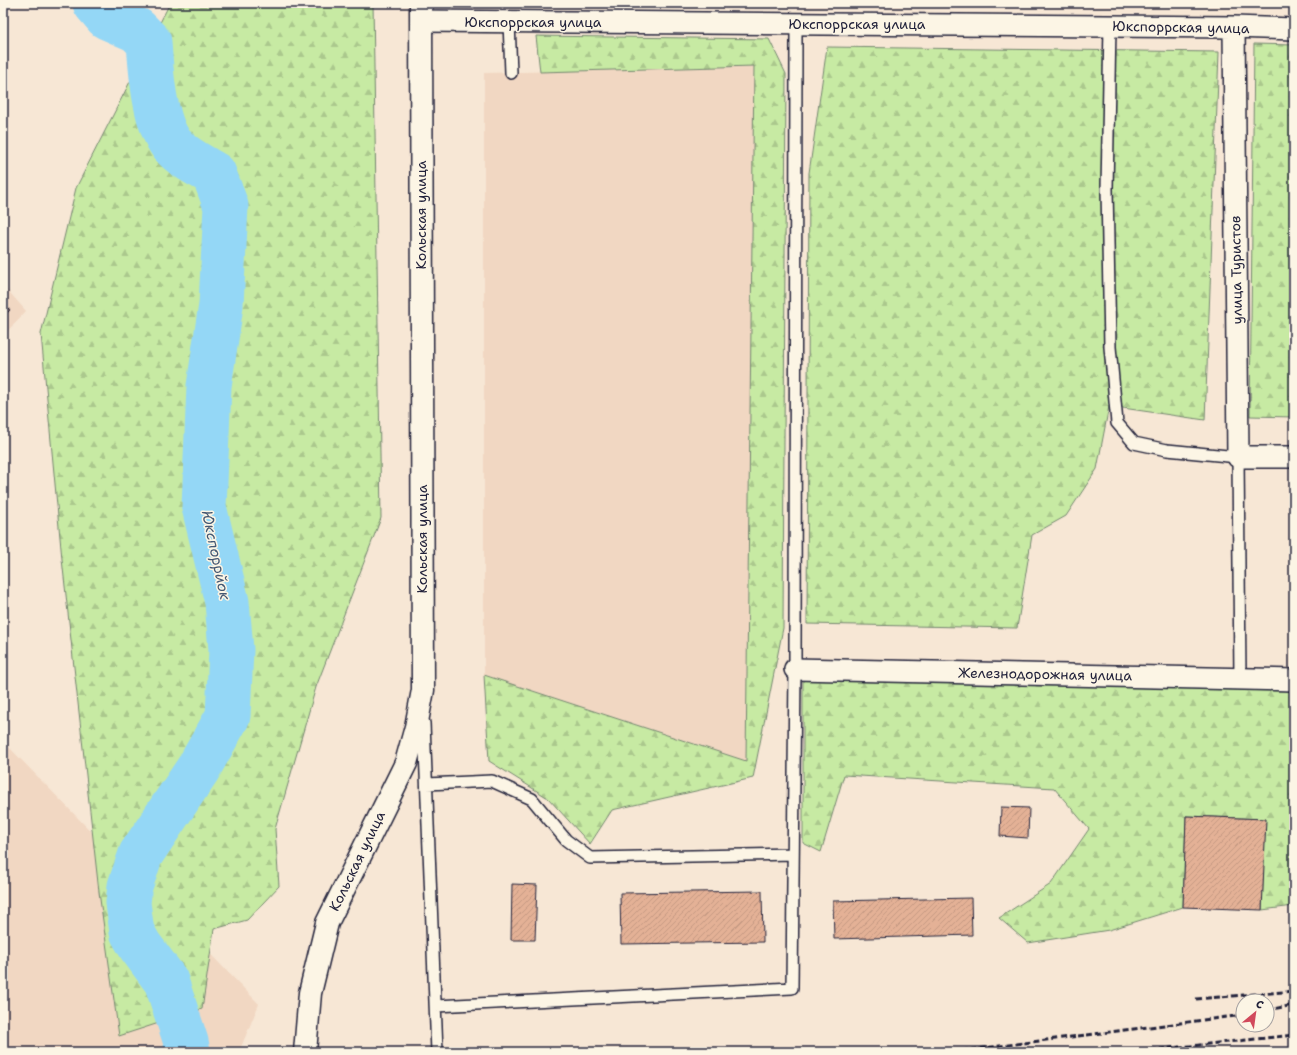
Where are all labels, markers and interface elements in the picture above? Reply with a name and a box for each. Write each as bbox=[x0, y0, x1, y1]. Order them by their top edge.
street label: Юкспоррская улица bbox=[464, 13, 602, 31]
street label: Юкспоррская улица bbox=[788, 15, 926, 33]
street label: Юкспоррская улица bbox=[1112, 17, 1250, 37]
street label: Кольская улица bbox=[412, 160, 430, 270]
street label: улица Туристов bbox=[1226, 216, 1246, 324]
street label: Кольская улица bbox=[413, 484, 431, 594]
water label: Юкспоррйок bbox=[197, 509, 235, 603]
street label: Железнодорожная улица bbox=[958, 663, 1132, 685]
street label: Кольская улица bbox=[325, 808, 389, 914]
north arrow bbox=[1235, 993, 1275, 1033]
text: С bbox=[1253, 996, 1266, 1013]

